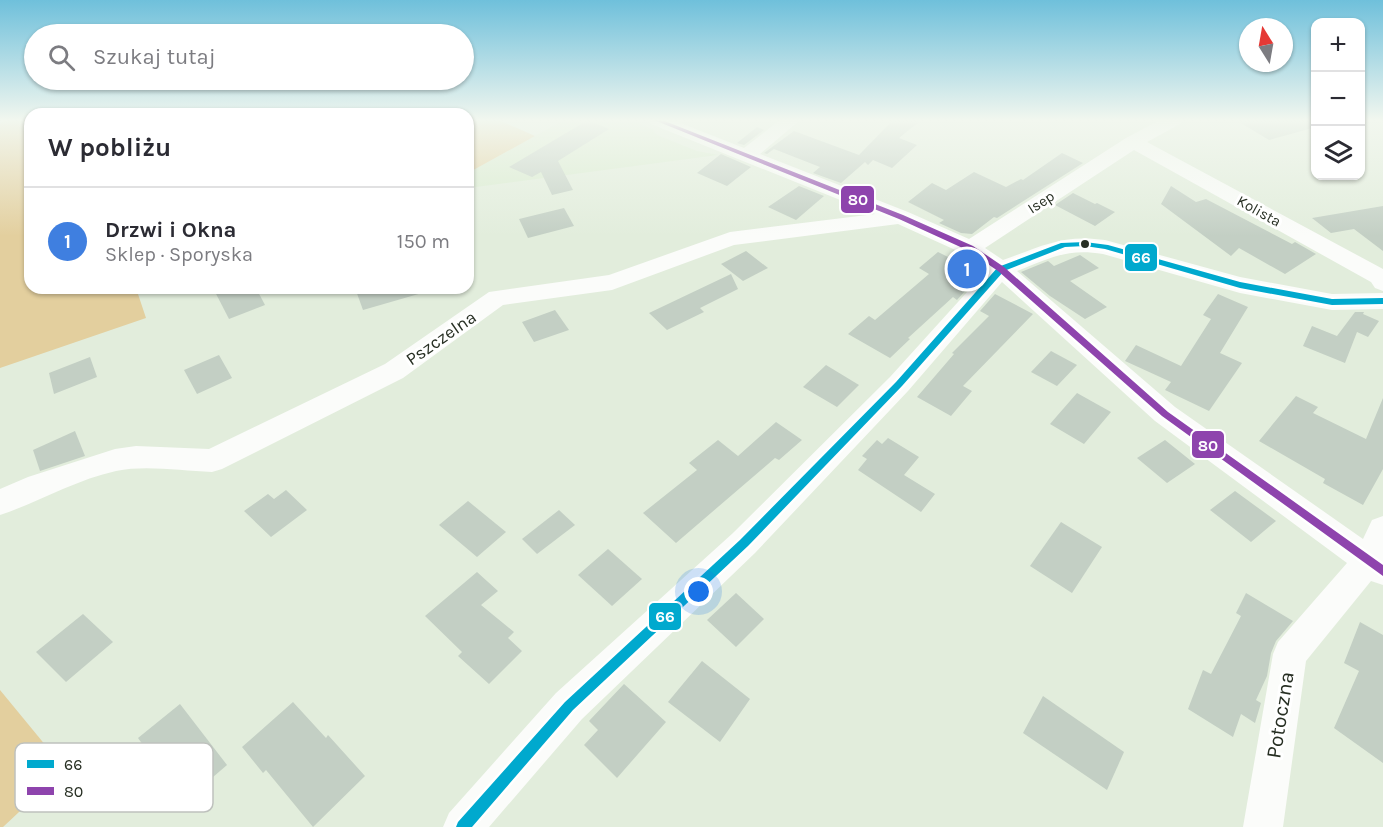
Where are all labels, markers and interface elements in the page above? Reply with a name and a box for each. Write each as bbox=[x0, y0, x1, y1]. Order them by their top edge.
north arrow bbox=[1239, 18, 1293, 72]
map controls bbox=[1311, 18, 1365, 180]
button: + bbox=[1311, 18, 1365, 72]
search box bbox=[24, 24, 474, 90]
icon: search bbox=[45, 41, 78, 74]
text: Szukaj tutaj bbox=[93, 44, 216, 70]
button: − bbox=[1311, 72, 1365, 126]
button: layers bbox=[1311, 126, 1365, 180]
text: W pobliżu bbox=[48, 132, 171, 163]
line badge: 80 bbox=[840, 185, 875, 214]
street label: Isep bbox=[1024, 187, 1058, 217]
text: 80 bbox=[848, 190, 868, 209]
street label: Kolista bbox=[1234, 192, 1284, 230]
text: Drzwi i Okna bbox=[105, 217, 236, 243]
text: 1 bbox=[64, 230, 71, 253]
text: 150 m bbox=[397, 230, 450, 253]
unlabelled marker bbox=[1079, 238, 1091, 250]
text: Sklep · Sporyska bbox=[105, 243, 253, 266]
line badge: 66 bbox=[1124, 243, 1158, 272]
pin: 1 bbox=[948, 246, 986, 292]
text: 66 bbox=[1131, 248, 1151, 267]
street label: Pszczelna bbox=[402, 306, 480, 370]
line badge: 80 bbox=[1191, 430, 1225, 459]
text: 80 bbox=[1198, 436, 1218, 455]
your location bbox=[684, 577, 713, 606]
line badge: 66 bbox=[648, 602, 682, 631]
text: 66 bbox=[655, 607, 675, 626]
street label: Potoczna bbox=[1261, 670, 1299, 760]
legend bbox=[15, 743, 213, 812]
text: 66 bbox=[64, 755, 82, 774]
text: 80 bbox=[64, 782, 83, 801]

